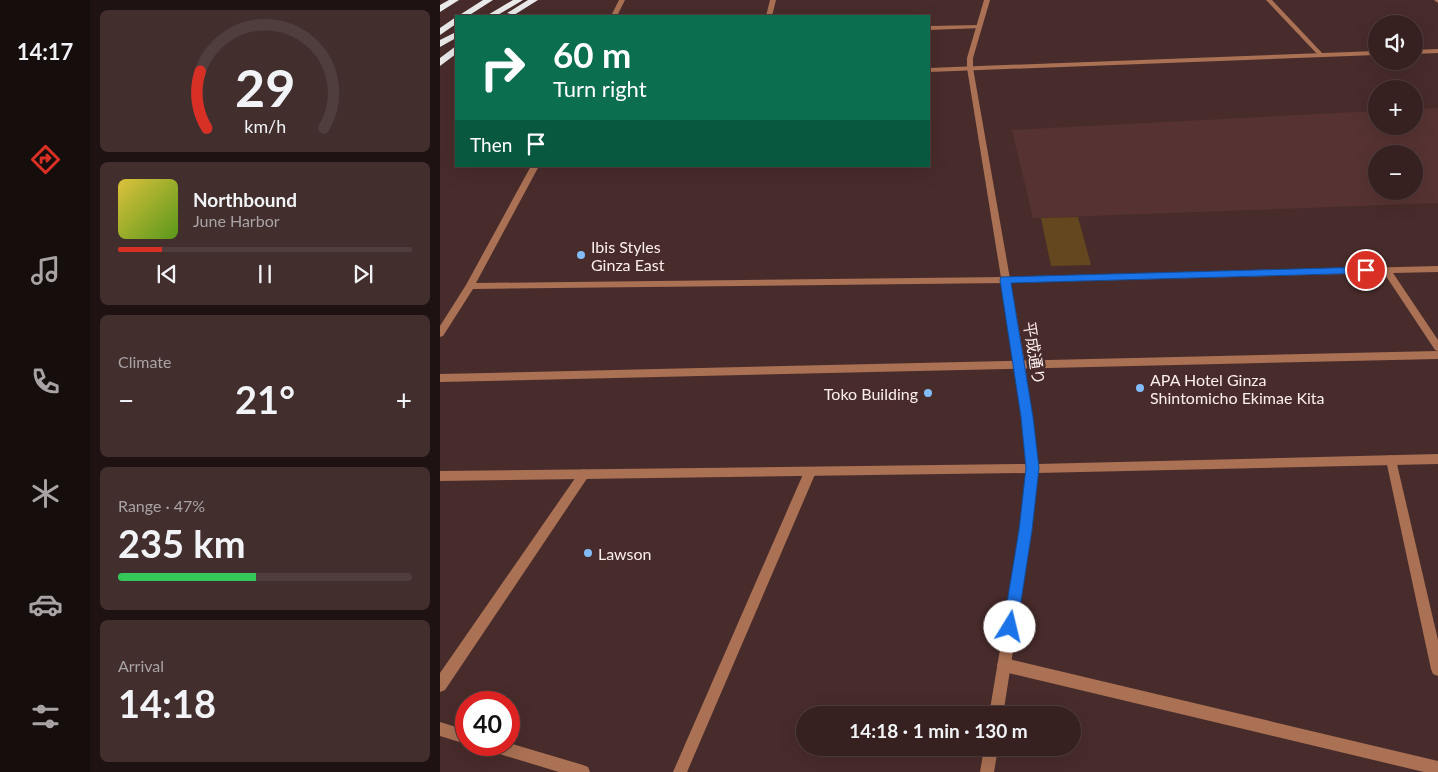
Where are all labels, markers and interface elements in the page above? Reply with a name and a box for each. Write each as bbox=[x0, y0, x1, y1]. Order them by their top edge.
map controls bbox=[1368, 15, 1423, 200]
button: sound bbox=[1368, 15, 1423, 70]
text: 60 m bbox=[553, 33, 631, 75]
icon: right bbox=[470, 35, 535, 100]
text: 14:17 bbox=[17, 38, 73, 65]
text: 29 bbox=[235, 56, 295, 118]
text: Turn right bbox=[553, 75, 647, 102]
button: + bbox=[1368, 80, 1423, 135]
text: km/h bbox=[244, 115, 286, 137]
icon: arrive bbox=[522, 130, 550, 158]
text: Then bbox=[470, 133, 512, 156]
icon: directions bbox=[28, 142, 63, 177]
button: − bbox=[1368, 145, 1423, 200]
text: Northbound bbox=[193, 188, 297, 211]
text: June Harbor bbox=[193, 211, 280, 230]
place label: Ibis Styles Ginza East bbox=[591, 237, 665, 274]
marker: Ibis Styles Ginza East bbox=[575, 249, 587, 261]
pin bbox=[1345, 249, 1387, 291]
icon: music bbox=[28, 253, 63, 288]
icon: arrive bbox=[1352, 256, 1380, 284]
icon: previous bbox=[153, 260, 181, 288]
icon: pause bbox=[251, 260, 279, 288]
icon: next bbox=[349, 260, 377, 288]
street label: 平成通り bbox=[1021, 320, 1049, 386]
text: Climate bbox=[118, 352, 171, 371]
icon: phone bbox=[28, 364, 63, 399]
place label: APA Hotel Ginza Shintomicho Ekimae Kita bbox=[1150, 370, 1325, 407]
text: 21° bbox=[235, 376, 295, 422]
marker: APA Hotel Ginza Shintomicho Ekimae Kita bbox=[1134, 382, 1146, 394]
text: − bbox=[118, 383, 134, 417]
text: + bbox=[396, 383, 412, 417]
place label: Toko Building bbox=[824, 384, 918, 403]
marker: Toko Building bbox=[922, 387, 934, 399]
icon: climate bbox=[28, 476, 63, 511]
text: Range · 47% bbox=[118, 496, 205, 515]
text: 235 km bbox=[118, 520, 246, 566]
place label: Lawson bbox=[598, 544, 652, 563]
marker: Lawson bbox=[582, 547, 594, 559]
icon: car bbox=[28, 587, 63, 622]
position arrow bbox=[983, 600, 1035, 652]
text: Arrival bbox=[118, 656, 164, 675]
text: 14:18 bbox=[118, 680, 216, 726]
speed limit sign: 40 bbox=[455, 691, 520, 756]
icon: filters bbox=[28, 699, 63, 734]
text: 14:18 · 1 min · 130 m bbox=[849, 719, 1028, 742]

